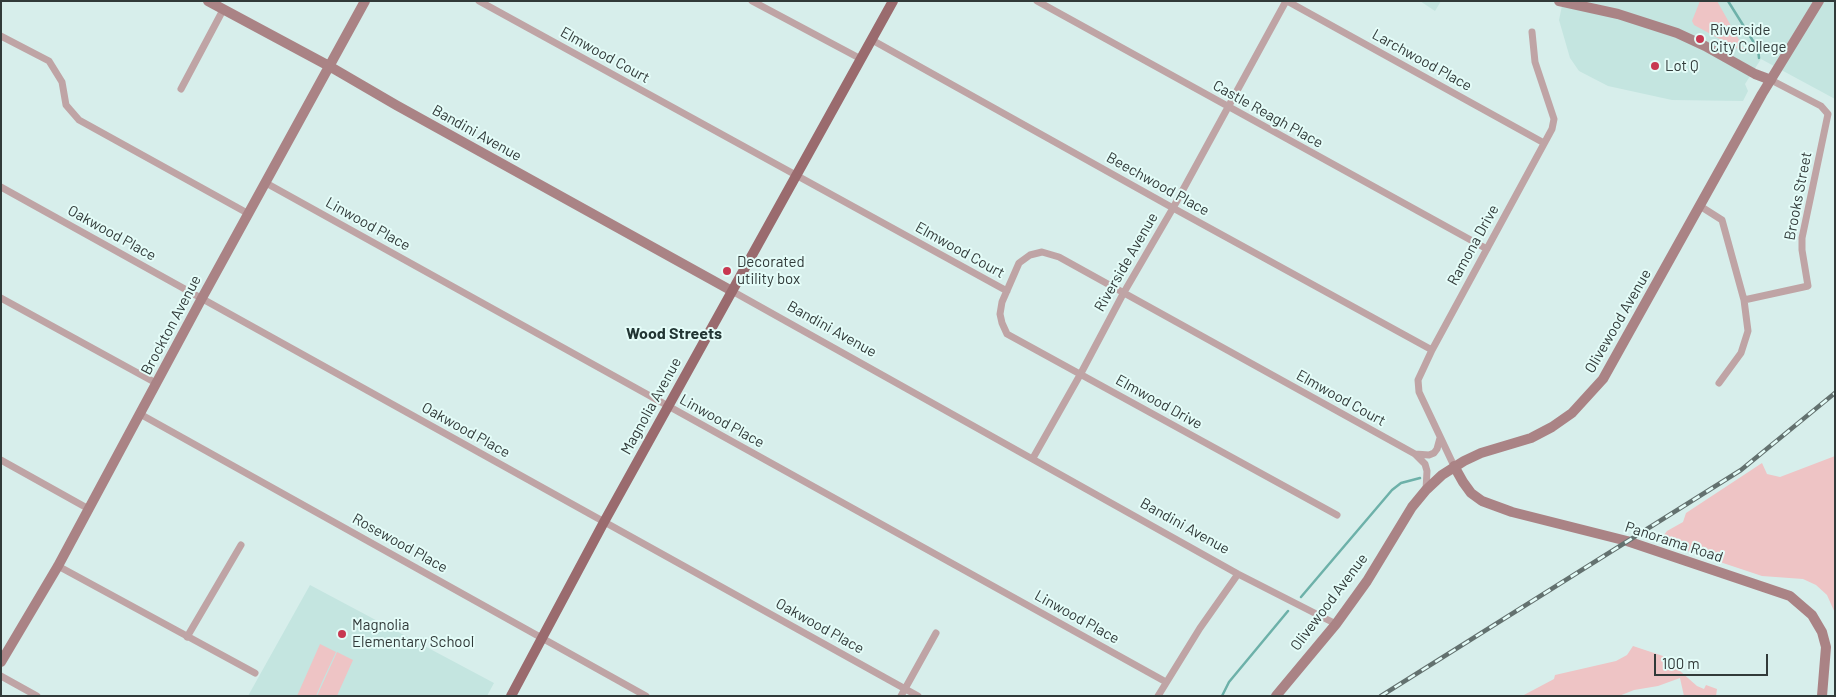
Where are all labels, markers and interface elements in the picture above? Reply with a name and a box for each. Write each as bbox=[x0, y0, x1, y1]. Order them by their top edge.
place label: Riverside City College bbox=[1710, 21, 1786, 56]
street label: Elmwood Court bbox=[557, 23, 653, 87]
street label: Larchwood Place bbox=[1369, 25, 1475, 95]
marker: Riverside City College bbox=[1694, 33, 1706, 45]
place label: Lot Q bbox=[1665, 57, 1699, 75]
marker: Lot Q bbox=[1649, 60, 1661, 72]
street label: Castle Reagh Place bbox=[1210, 76, 1326, 152]
street label: Bandini Avenue bbox=[429, 101, 525, 165]
street label: Beechwood Place bbox=[1103, 148, 1213, 220]
street label: Brooks Street bbox=[1781, 150, 1815, 242]
street label: Linwood Place bbox=[322, 193, 414, 255]
street label: Oakwood Place bbox=[65, 201, 159, 265]
street label: Ramona Drive bbox=[1443, 202, 1503, 288]
street label: Riverside Avenue bbox=[1090, 209, 1162, 315]
street label: Elmwood Court bbox=[912, 218, 1008, 282]
place label: Decorated utility box bbox=[737, 253, 805, 288]
marker: Decorated utility box bbox=[721, 265, 733, 277]
street label: Olivewood Avenue bbox=[1581, 266, 1655, 376]
street label: Brockton Avenue bbox=[137, 272, 205, 378]
street label: Bandini Avenue bbox=[784, 297, 880, 361]
district label: Wood Streets bbox=[626, 324, 722, 344]
street label: Magnolia Avenue bbox=[617, 354, 685, 458]
street label: Elmwood Court bbox=[1293, 366, 1389, 430]
street label: Elmwood Drive bbox=[1113, 371, 1205, 433]
street label: Linwood Place bbox=[676, 390, 768, 452]
street label: Oakwood Place bbox=[419, 398, 513, 462]
street label: Bandini Avenue bbox=[1137, 494, 1233, 558]
street label: Rosewood Place bbox=[349, 509, 451, 577]
street label: Panorama Road bbox=[1623, 518, 1725, 566]
street label: Olivewood Avenue bbox=[1287, 550, 1371, 654]
street label: Linwood Place bbox=[1031, 586, 1123, 648]
street label: Oakwood Place bbox=[773, 594, 867, 658]
place label: Magnolia Elementary School bbox=[352, 616, 474, 651]
marker: Magnolia Elementary School bbox=[336, 628, 348, 640]
scale bar bbox=[1656, 644, 1770, 676]
text: 100 m bbox=[1662, 654, 1700, 672]

